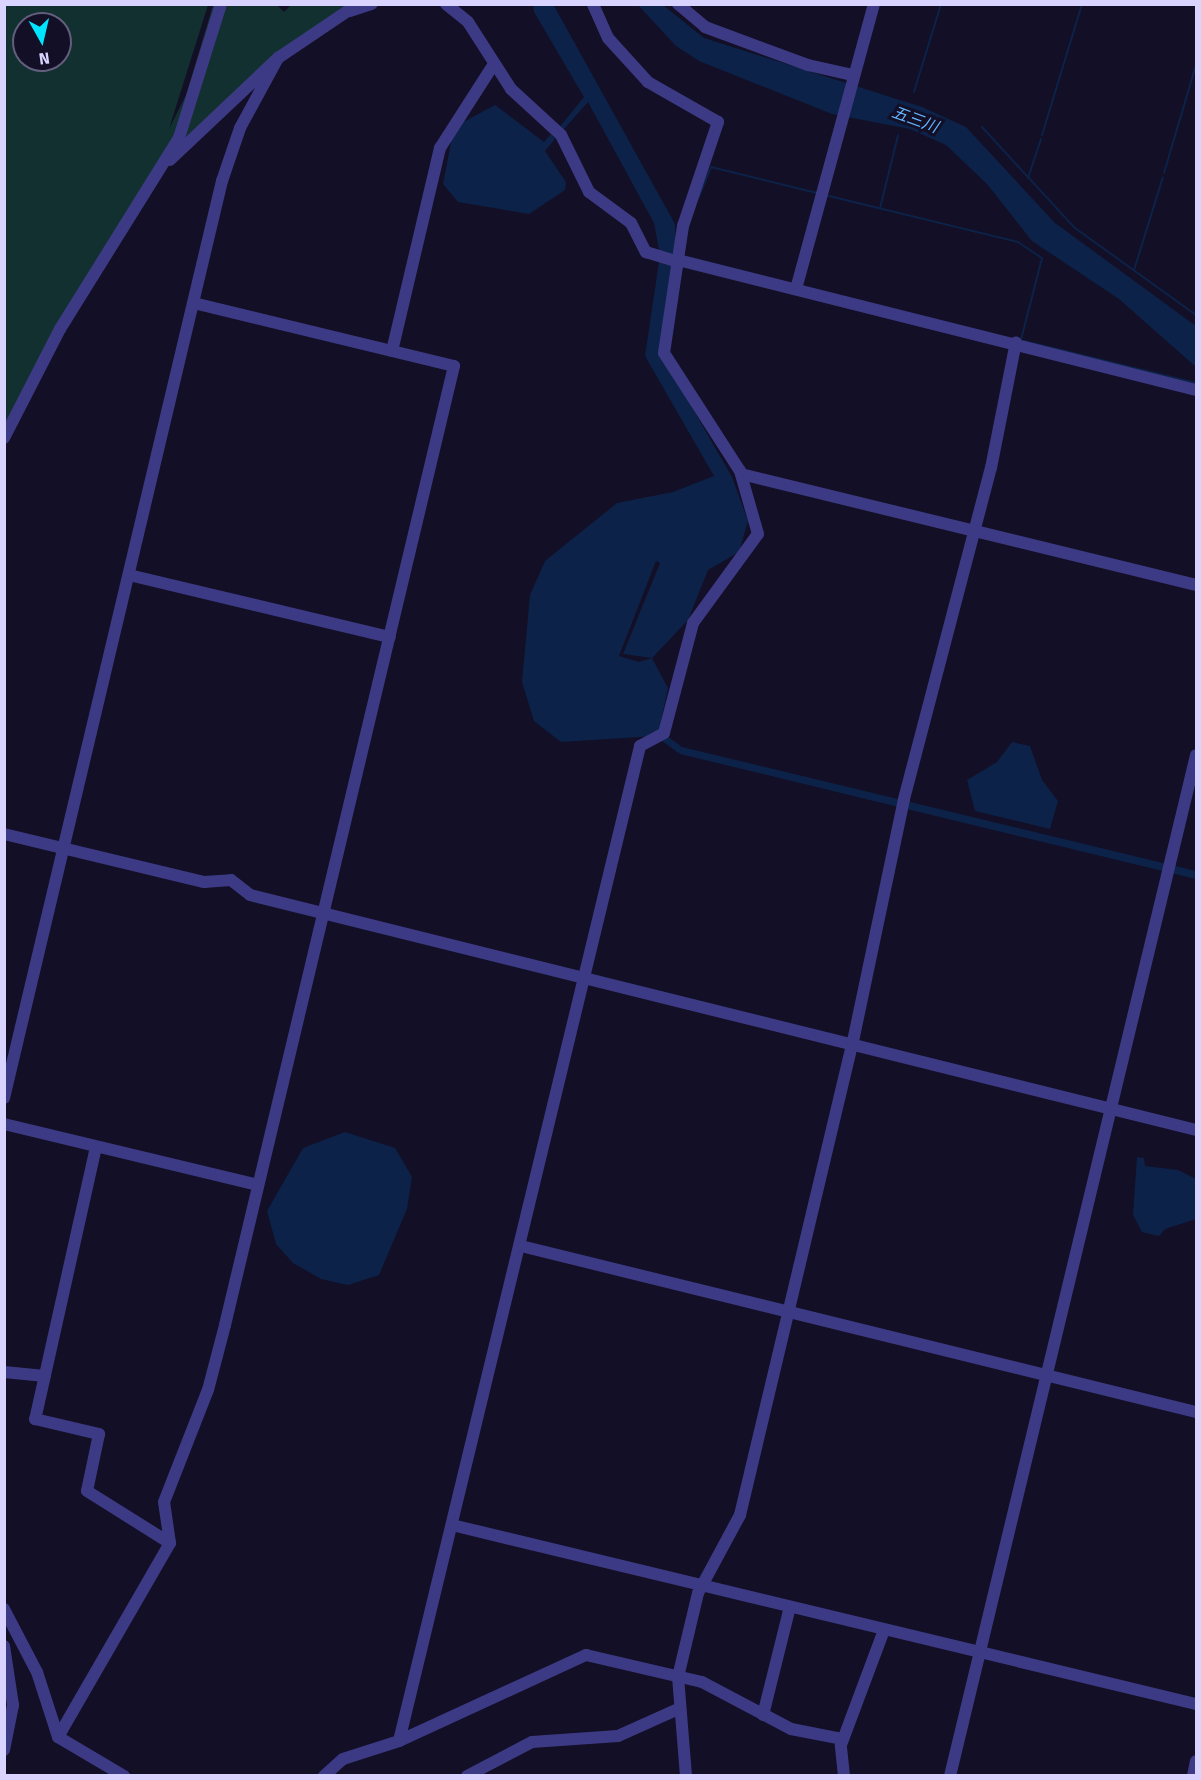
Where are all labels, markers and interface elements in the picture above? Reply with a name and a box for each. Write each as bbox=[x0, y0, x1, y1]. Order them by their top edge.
north arrow bbox=[12, 12, 72, 72]
text: N bbox=[38, 48, 51, 68]
water label: 五三川 bbox=[889, 103, 941, 137]

